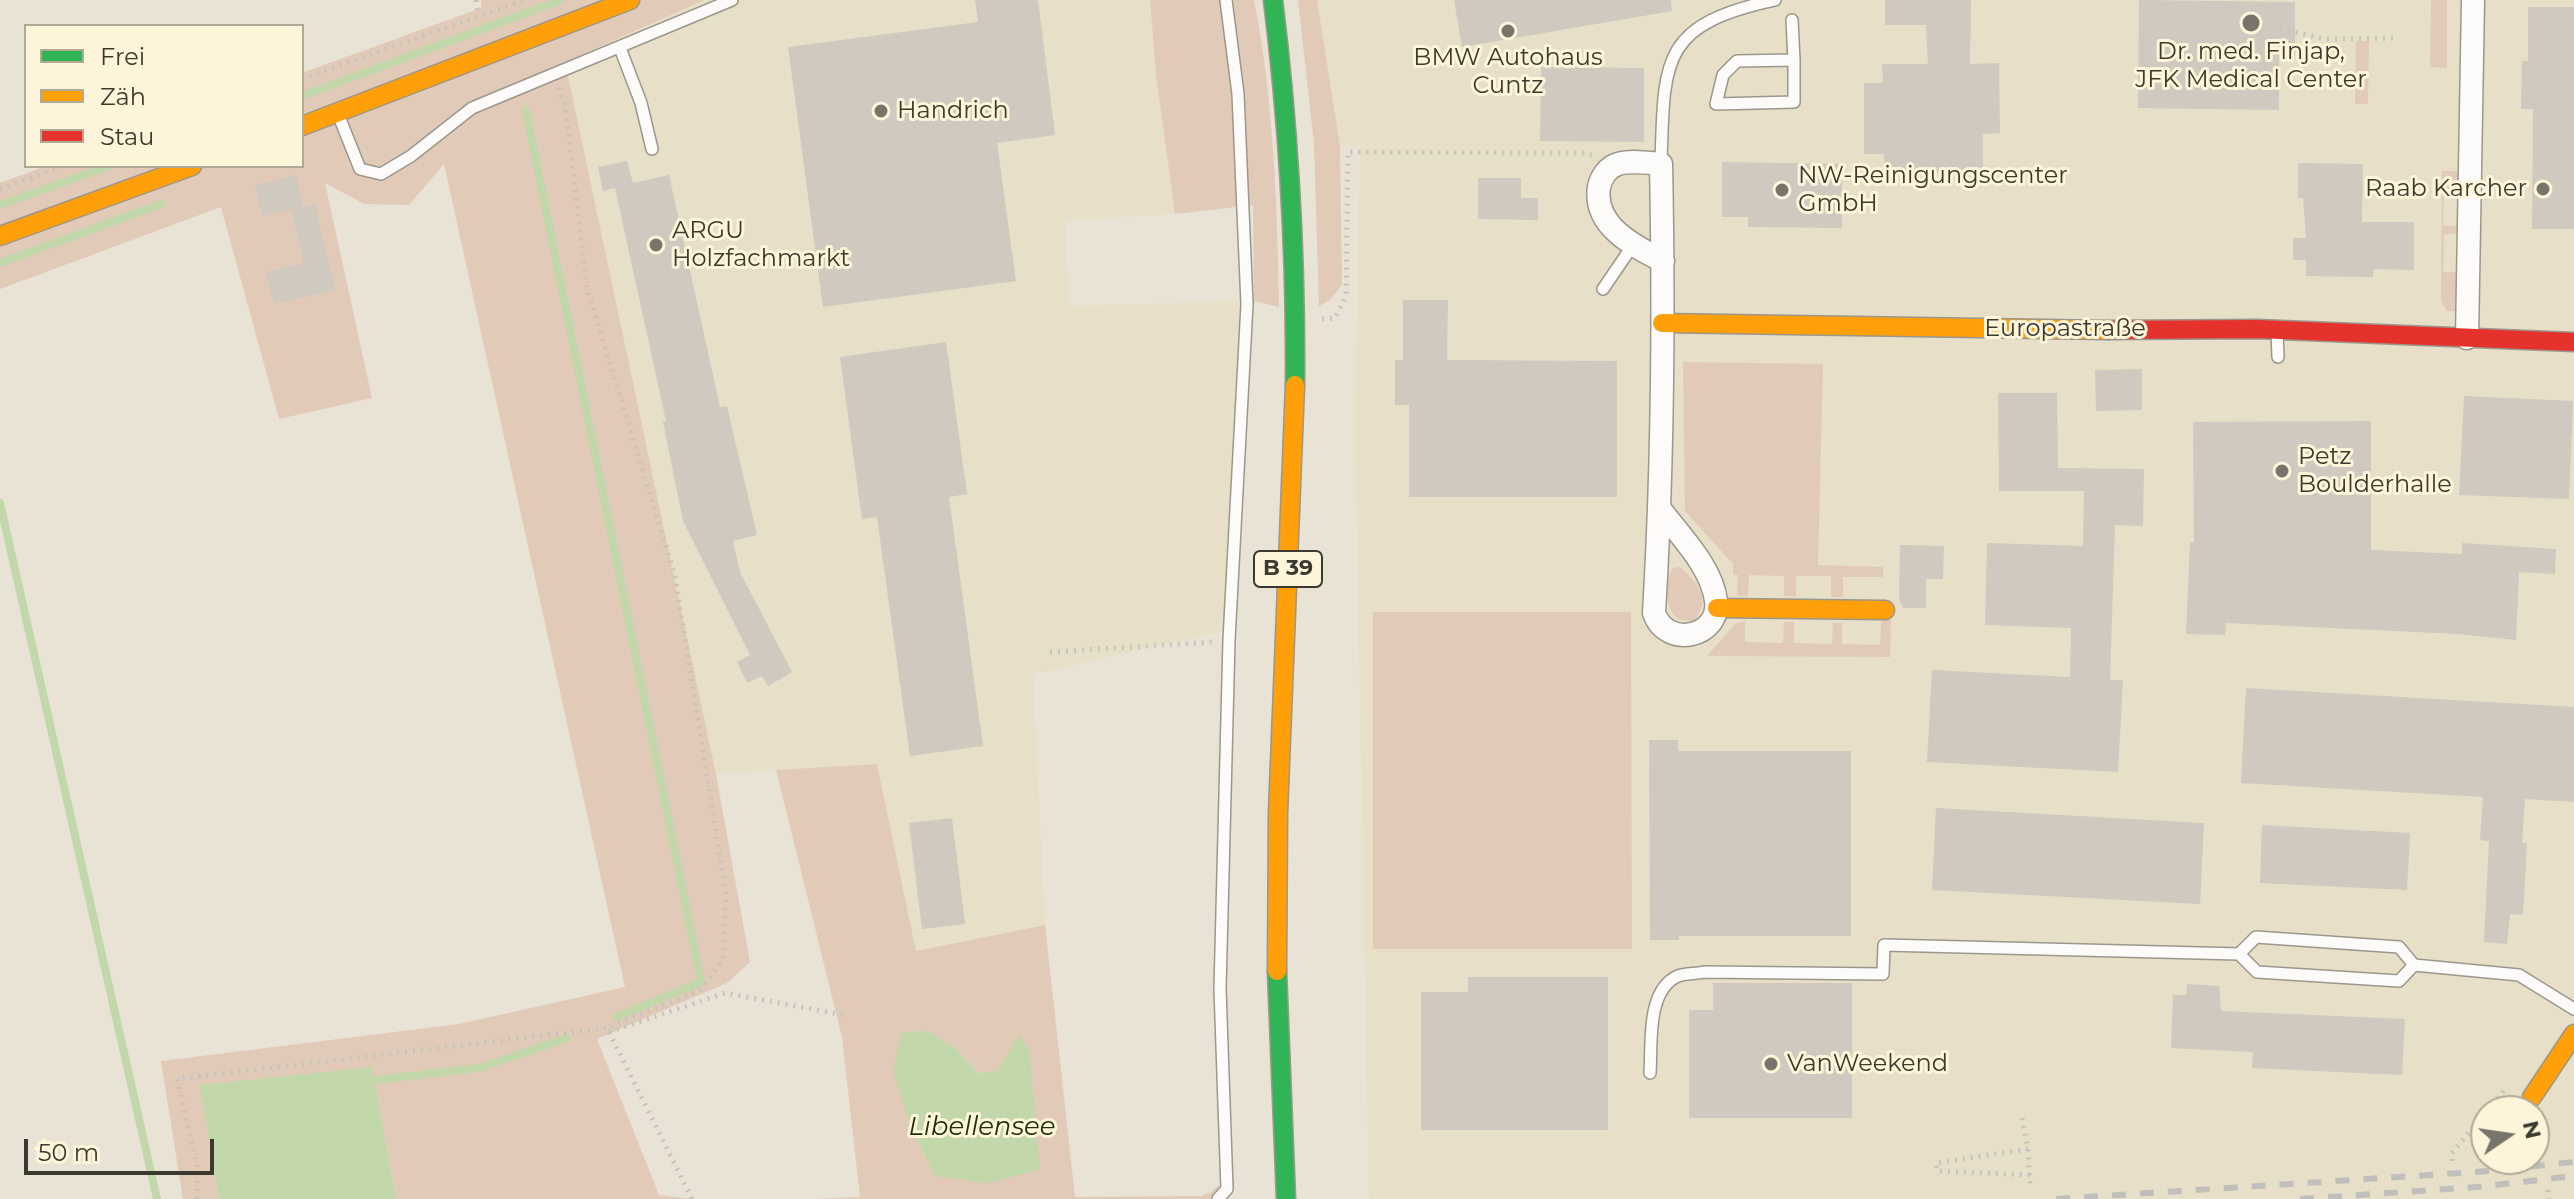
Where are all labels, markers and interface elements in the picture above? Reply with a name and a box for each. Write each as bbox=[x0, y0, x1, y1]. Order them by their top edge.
marker: Dr. med. Finjap, JFK Medical Center bbox=[2240, 12, 2262, 34]
marker: BMW Autohaus Cuntz bbox=[1499, 22, 1517, 40]
legend bbox=[24, 24, 304, 168]
place label: Dr. med. Finjap, JFK Medical Center bbox=[2135, 38, 2367, 94]
text: Frei bbox=[100, 42, 145, 71]
place label: BMW Autohaus Cuntz bbox=[1413, 44, 1603, 100]
text: Zäh bbox=[100, 82, 146, 111]
place label: Handrich bbox=[897, 97, 1009, 125]
marker: Handrich bbox=[872, 102, 890, 120]
text: Stau bbox=[100, 122, 154, 151]
place label: NW-Reinigungscenter GmbH bbox=[1798, 162, 2068, 218]
place label: Raab Karcher bbox=[2365, 175, 2527, 203]
marker: Raab Karcher bbox=[2534, 180, 2552, 198]
marker: NW-Reinigungscenter GmbH bbox=[1773, 181, 1791, 199]
place label: ARGU Holzfachmarkt bbox=[672, 217, 850, 273]
marker: ARGU Holzfachmarkt bbox=[647, 236, 665, 254]
street label: Europastraße bbox=[1984, 315, 2146, 343]
place label: Petz Boulderhalle bbox=[2298, 443, 2452, 499]
marker: Petz Boulderhalle bbox=[2273, 462, 2291, 480]
road number: B 39 bbox=[1254, 551, 1322, 587]
place label: VanWeekend bbox=[1787, 1050, 1948, 1078]
marker: VanWeekend bbox=[1762, 1055, 1780, 1073]
north arrow bbox=[2470, 1095, 2550, 1175]
water label: Libellensee bbox=[908, 1111, 1056, 1143]
text: N bbox=[2517, 1118, 2547, 1142]
scale bar bbox=[28, 1123, 218, 1173]
text: 50 m bbox=[38, 1138, 99, 1167]

